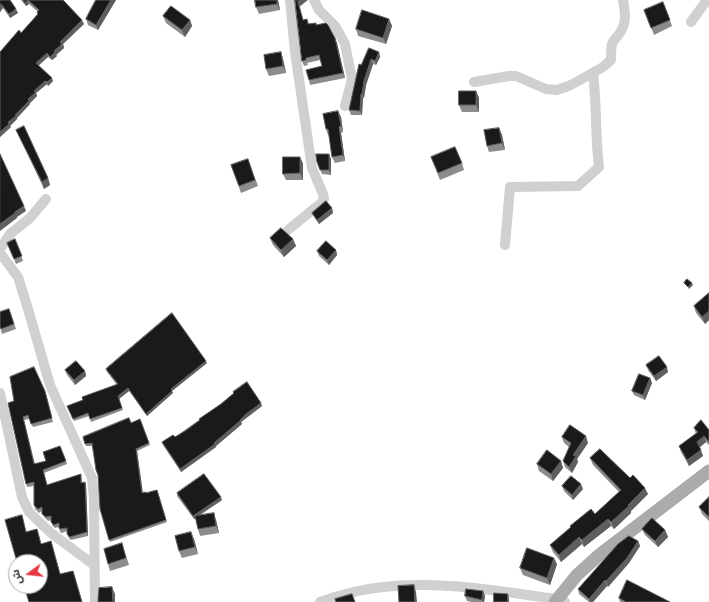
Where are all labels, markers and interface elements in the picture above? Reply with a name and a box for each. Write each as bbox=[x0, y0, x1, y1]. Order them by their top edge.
north arrow bbox=[8, 554, 48, 594]
text: ش bbox=[9, 568, 25, 586]

